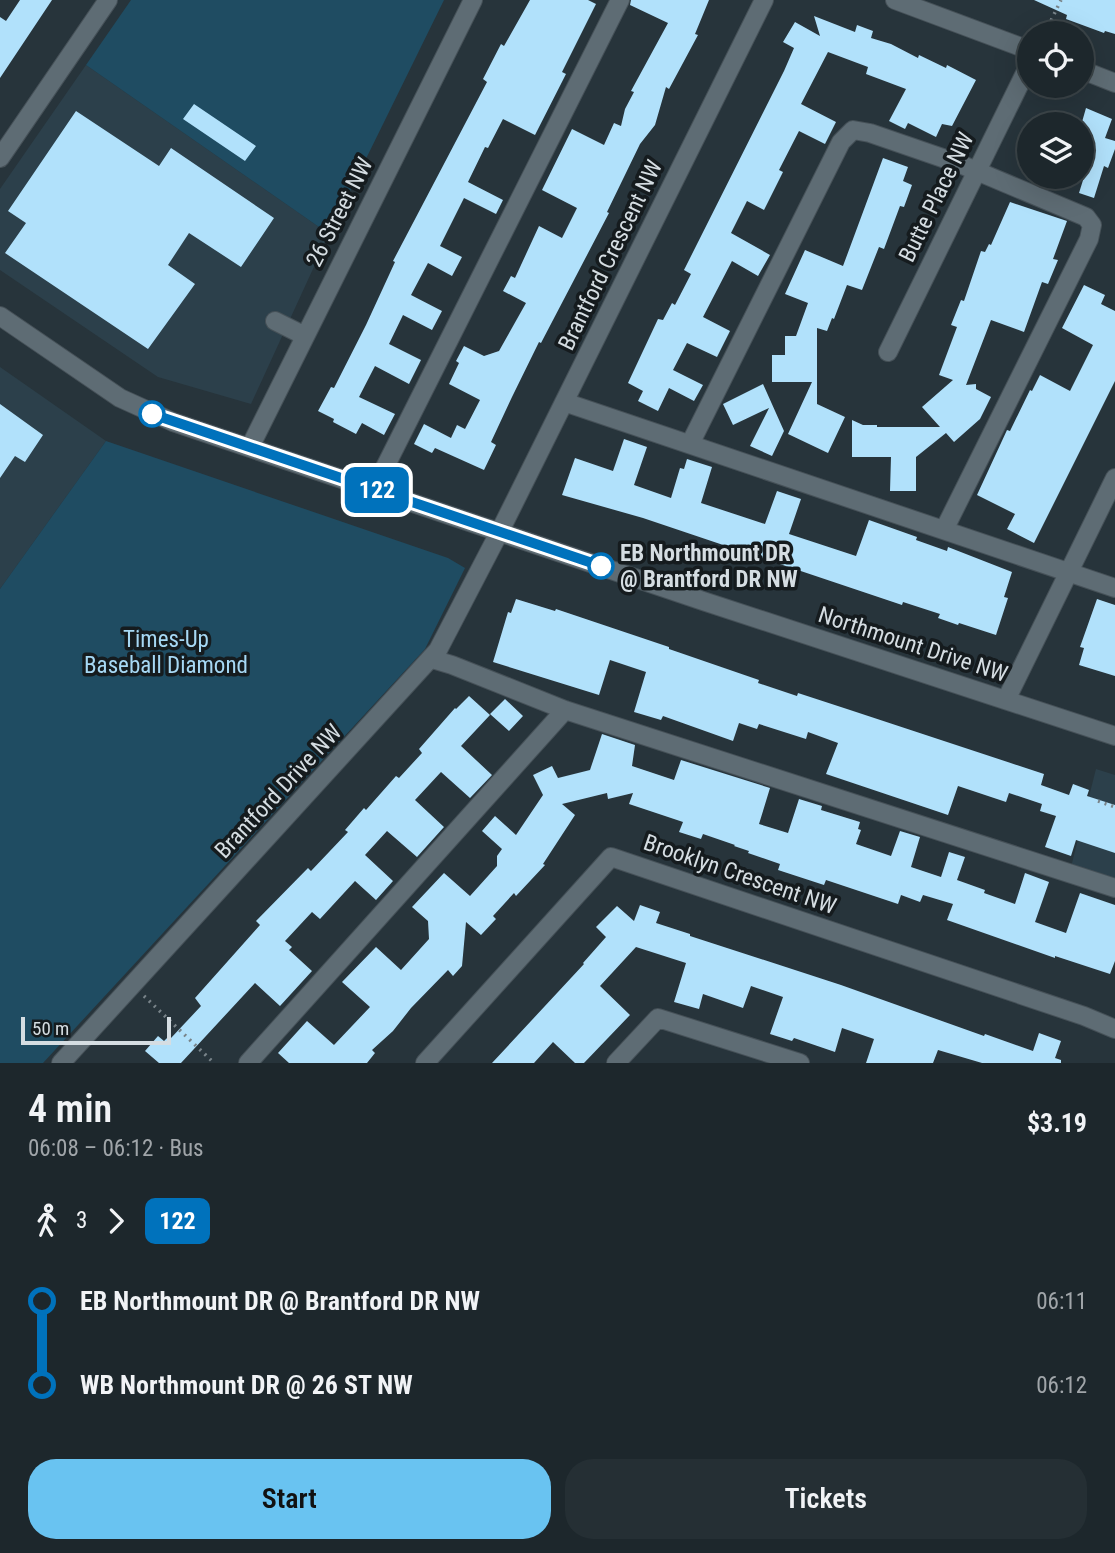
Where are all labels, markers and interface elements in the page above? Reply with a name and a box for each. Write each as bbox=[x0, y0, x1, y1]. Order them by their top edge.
map controls bbox=[1017, 21, 1094, 189]
button: locate bbox=[1017, 21, 1094, 98]
button: layers bbox=[1017, 112, 1094, 189]
street label: Butte Place NW bbox=[893, 128, 979, 266]
street label: 26 Street NW bbox=[300, 153, 378, 271]
street label: Brantford Crescent NW bbox=[553, 156, 668, 355]
unlabelled marker bbox=[139, 401, 165, 427]
line badge: 122 bbox=[337, 467, 417, 513]
text: 122 bbox=[359, 476, 395, 504]
place label: EB Northmount DR @ Brantford DR NW bbox=[620, 540, 798, 593]
marker: EB Northmount DR @ Brantford DR NW bbox=[588, 553, 614, 579]
street label: Northmount Drive NW bbox=[815, 601, 1011, 688]
park label: Times-Up Baseball Diamond bbox=[84, 626, 248, 679]
street label: Brantford Drive NW bbox=[209, 719, 347, 864]
street label: Brooklyn Crescent NW bbox=[640, 829, 840, 920]
scale bar bbox=[21, 1014, 172, 1046]
text: 50 m bbox=[32, 1017, 69, 1040]
text: 4 min bbox=[28, 1087, 112, 1131]
text: $3.19 bbox=[1027, 1108, 1087, 1138]
text: 06:08 – 06:12 · Bus bbox=[28, 1135, 204, 1162]
icon: walk bbox=[28, 1202, 66, 1240]
icon: forward bbox=[97, 1202, 135, 1240]
text: 3 bbox=[76, 1207, 87, 1234]
text: 122 bbox=[159, 1207, 196, 1235]
text: EB Northmount DR @ Brantford DR NW bbox=[80, 1286, 480, 1316]
text: 06:11 bbox=[1036, 1288, 1087, 1315]
text: WB Northmount DR @ 26 ST NW bbox=[80, 1370, 413, 1400]
text: 06:12 bbox=[1036, 1372, 1087, 1399]
button: Start bbox=[28, 1459, 551, 1539]
button: Tickets bbox=[565, 1459, 1087, 1539]

